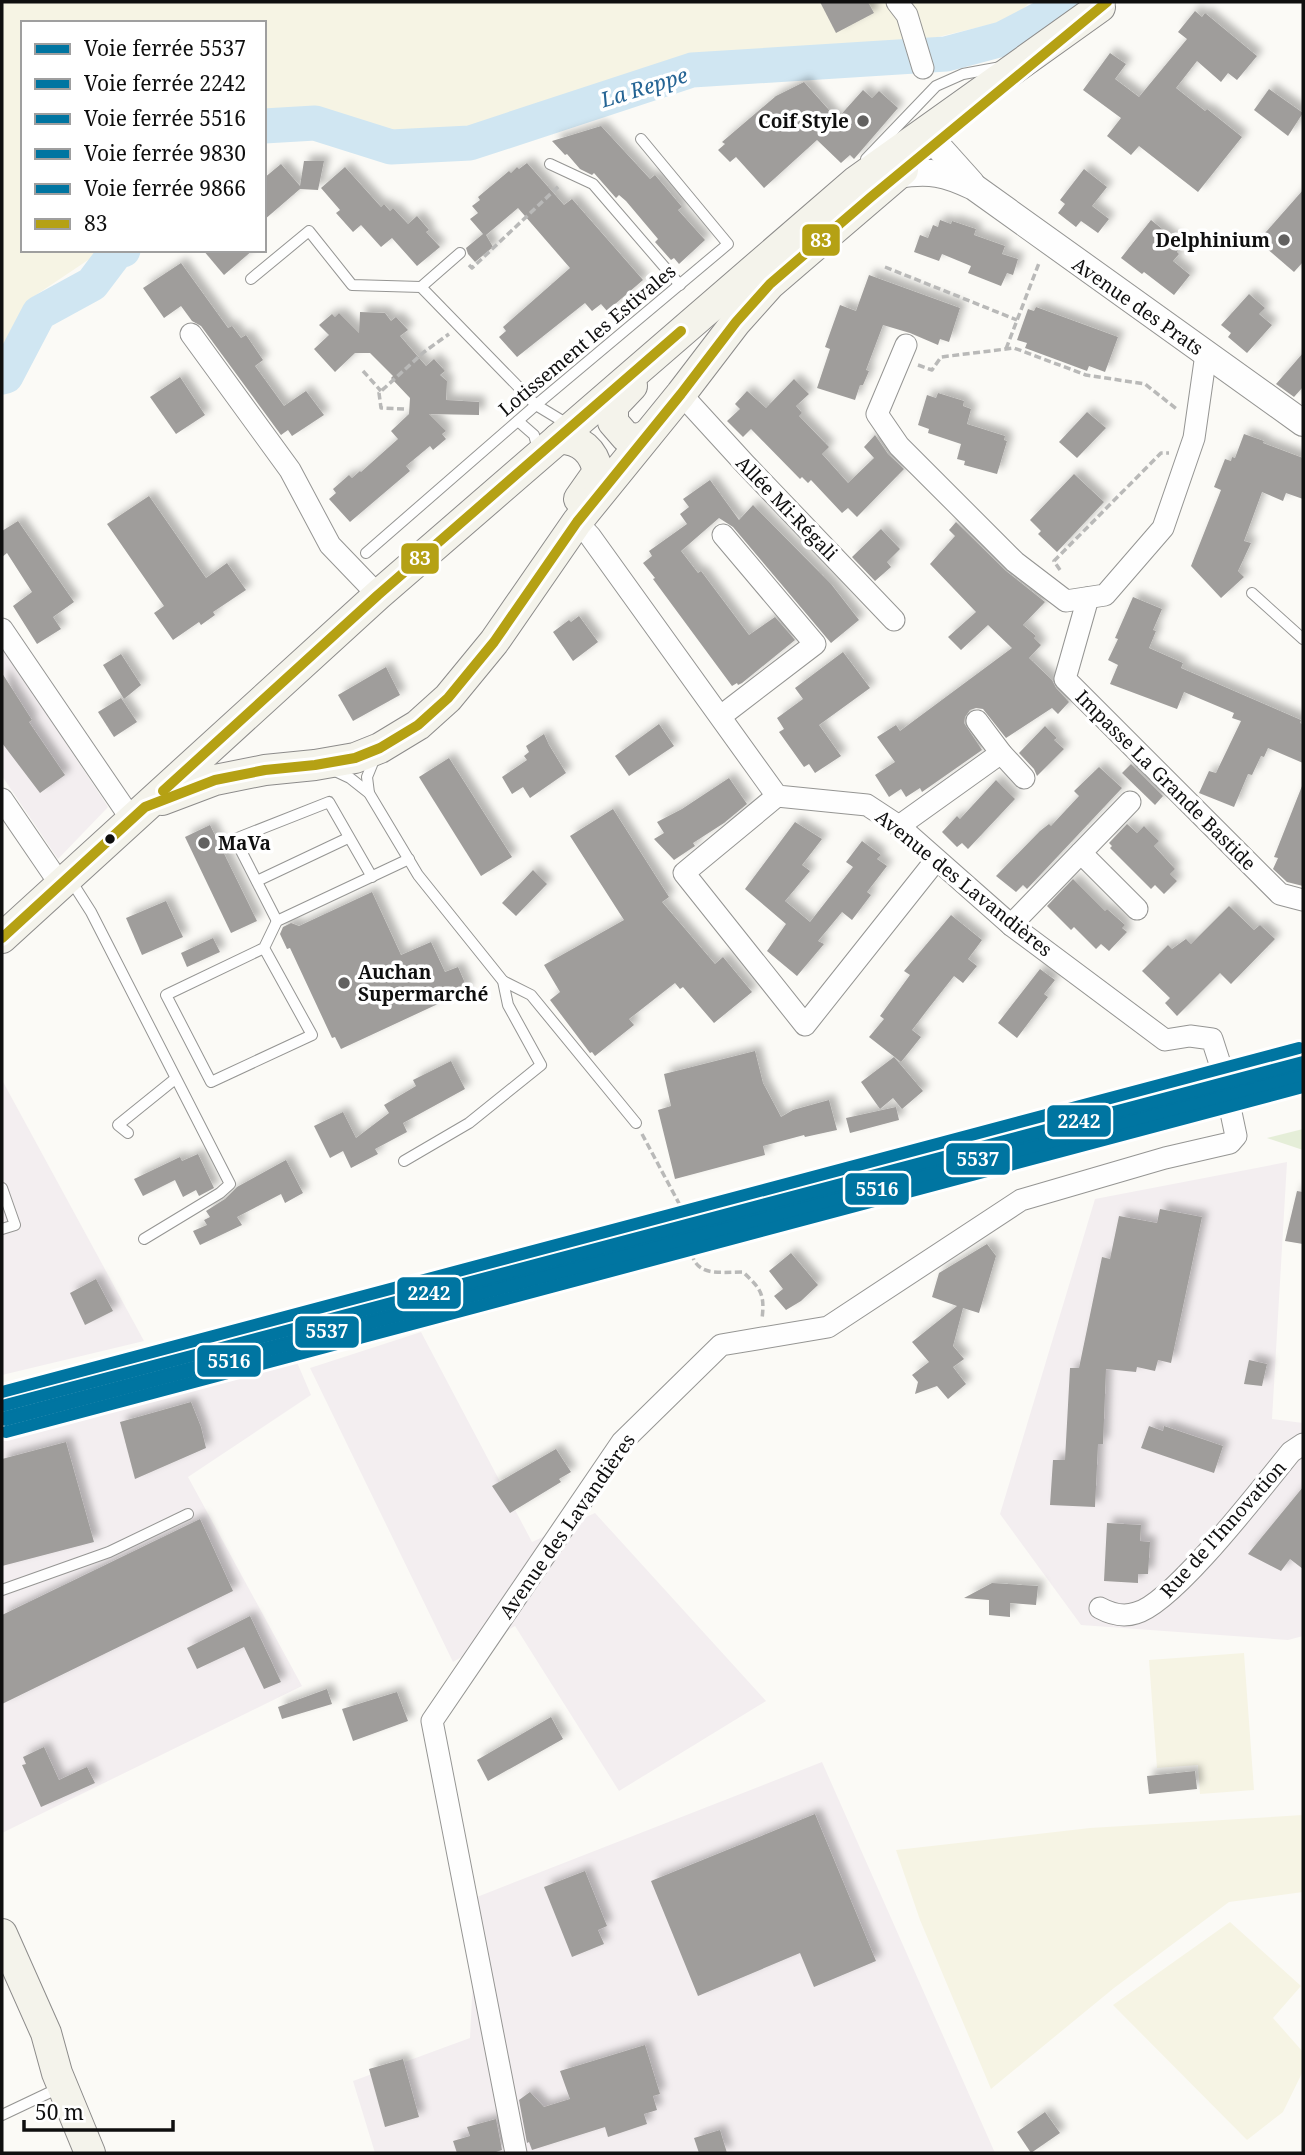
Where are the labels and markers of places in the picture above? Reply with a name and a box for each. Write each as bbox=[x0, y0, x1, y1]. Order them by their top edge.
place label: Coif Style bbox=[758, 108, 849, 134]
marker: Coif Style bbox=[855, 113, 871, 129]
place label: Delphinium bbox=[1155, 227, 1270, 253]
marker: Delphinium bbox=[1276, 232, 1292, 248]
place label: MaVa bbox=[218, 830, 271, 856]
unlabelled marker bbox=[103, 832, 117, 846]
marker: MaVa bbox=[196, 835, 212, 851]
place label: Auchan Supermarché bbox=[358, 959, 488, 1007]
marker: Auchan Supermarché bbox=[336, 975, 352, 991]

